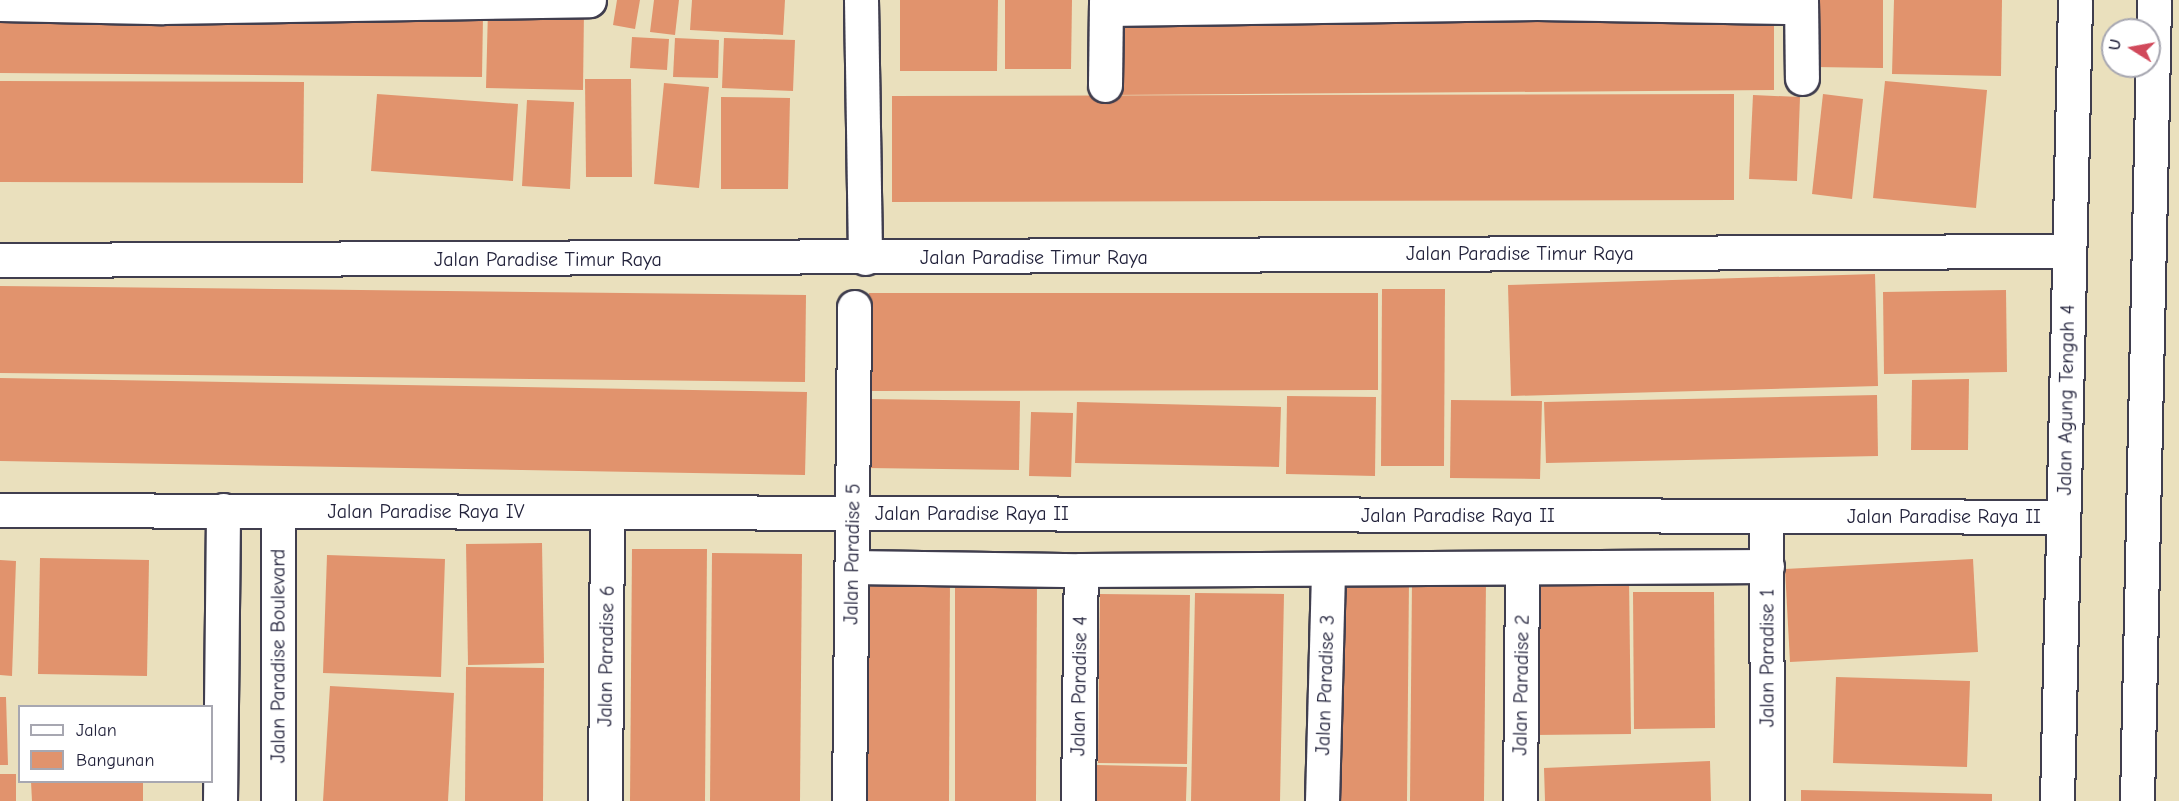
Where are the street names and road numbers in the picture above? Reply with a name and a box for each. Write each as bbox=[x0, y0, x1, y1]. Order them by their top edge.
street label: Jalan Paradise Timur Raya bbox=[1406, 241, 1634, 265]
street label: Jalan Paradise Timur Raya bbox=[920, 245, 1148, 269]
street label: Jalan Paradise Timur Raya bbox=[434, 247, 662, 271]
street label: Jalan Agung Tengah 4 bbox=[2052, 305, 2080, 495]
street label: Jalan Paradise 5 bbox=[839, 483, 865, 625]
street label: Jalan Paradise Raya IV bbox=[328, 499, 524, 523]
street label: Jalan Paradise Raya II bbox=[875, 501, 1069, 525]
street label: Jalan Paradise Raya II bbox=[1361, 503, 1555, 527]
street label: Jalan Paradise Raya II bbox=[1847, 504, 2041, 528]
street label: Jalan Paradise Boulevard bbox=[266, 549, 290, 763]
street label: Jalan Paradise 6 bbox=[593, 585, 619, 727]
street label: Jalan Paradise 1 bbox=[1755, 589, 1779, 727]
street label: Jalan Paradise 3 bbox=[1311, 614, 1339, 756]
street label: Jalan Paradise 2 bbox=[1508, 614, 1534, 756]
street label: Jalan Paradise 4 bbox=[1066, 616, 1092, 756]

